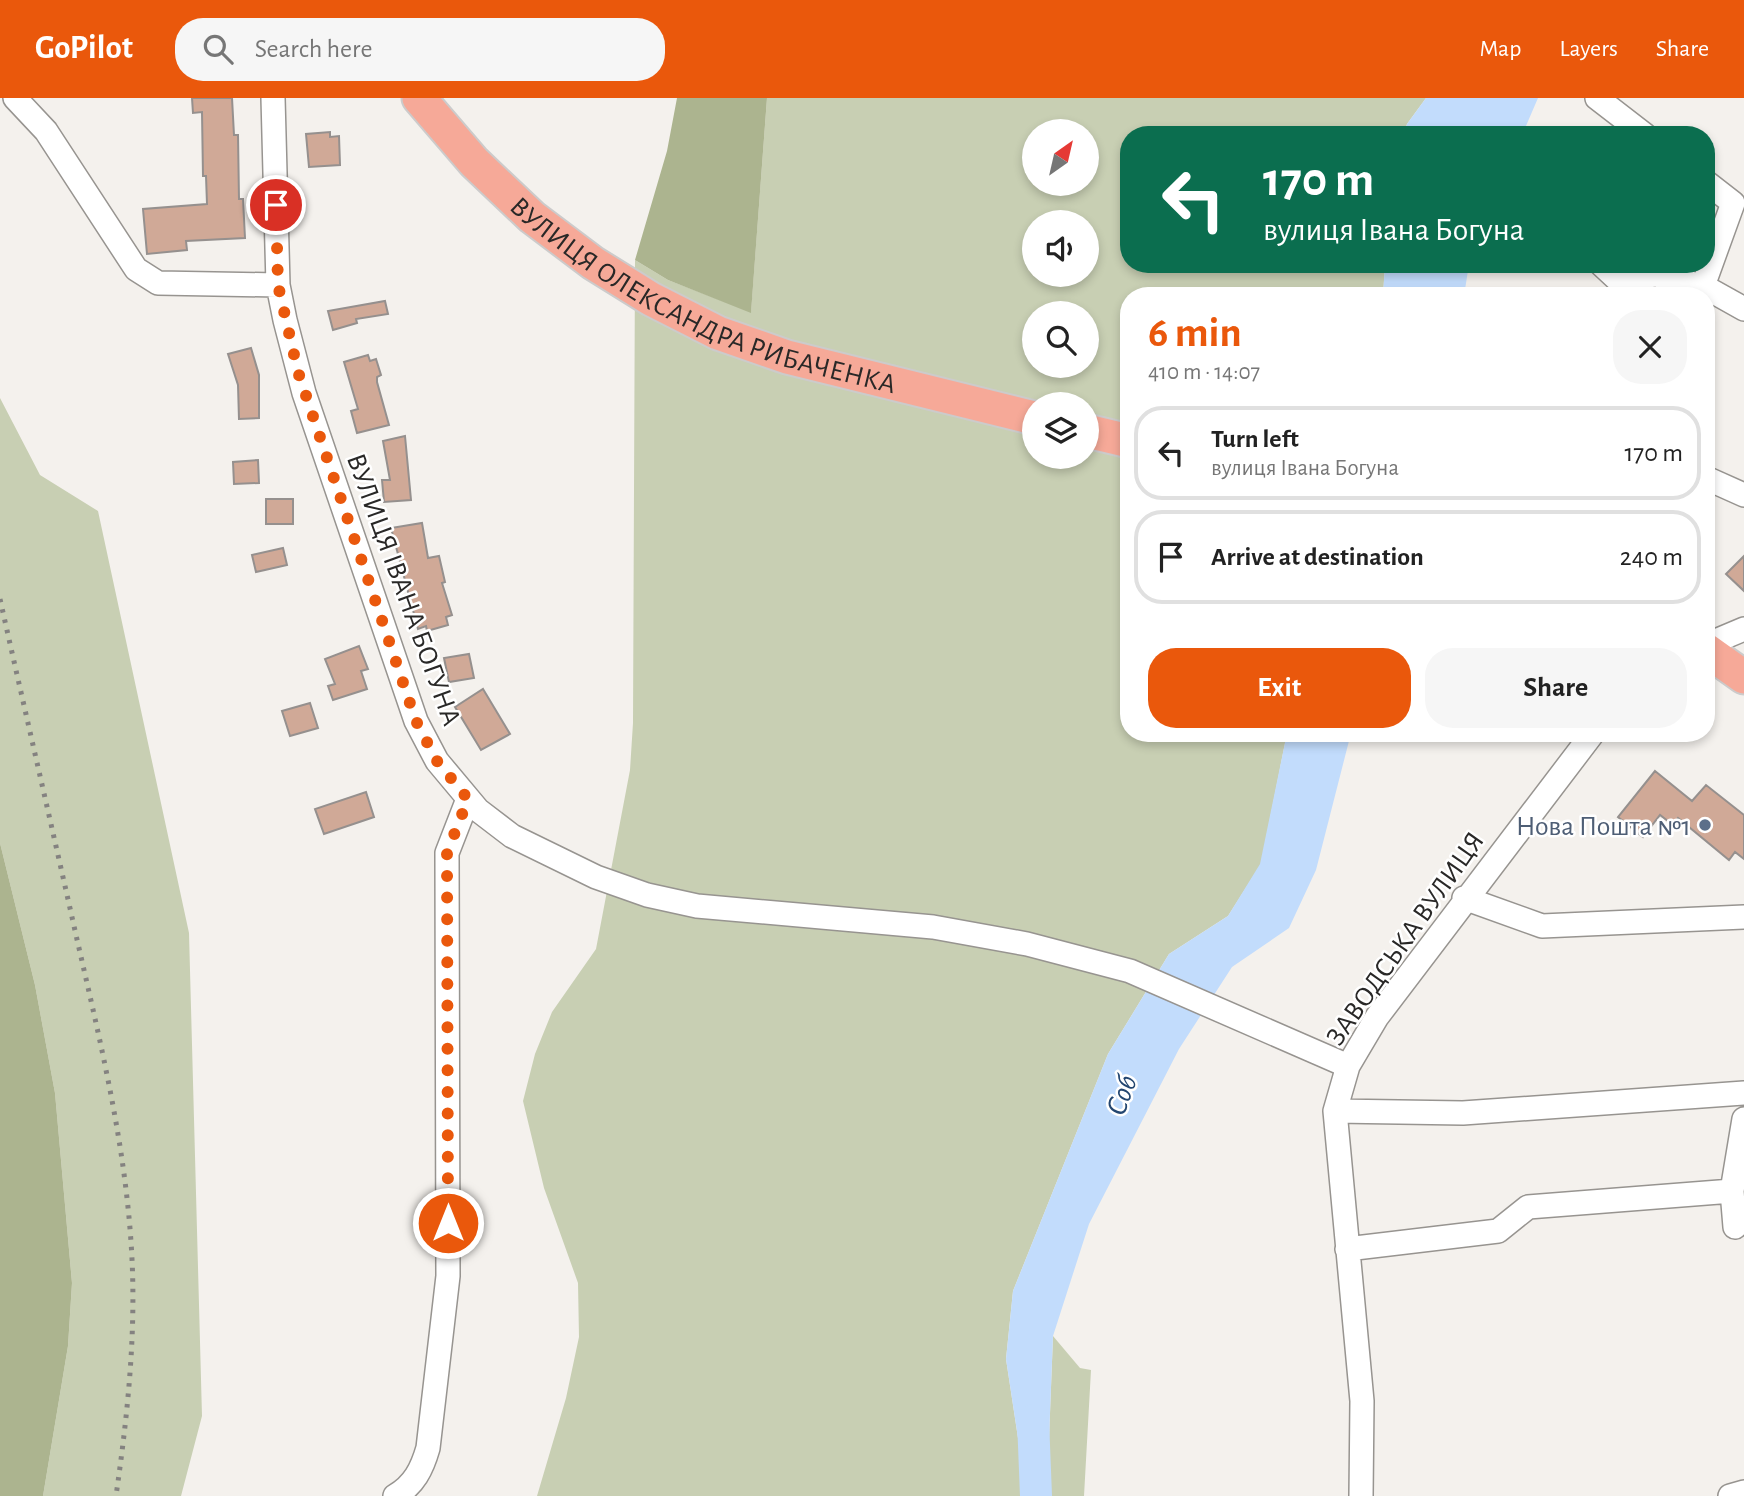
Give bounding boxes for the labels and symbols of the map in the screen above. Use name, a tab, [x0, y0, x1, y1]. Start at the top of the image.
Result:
north arrow	[1022, 119, 1099, 196]
pin	[246, 175, 306, 235]
street label: ВУЛИЦЯ ОЛЕКСАНДРА РИБАЧЕНКА	[504, 192, 899, 399]
street label: ВУЛИЦЯ ІВАНА БОГУНА	[341, 450, 465, 729]
place label: Нова Пошта №1	[1516, 813, 1691, 841]
marker: Нова Пошта №1	[1697, 817, 1713, 833]
street label: ЗАВОДСЬКА ВУЛИЦЯ	[1321, 827, 1490, 1051]
water label: Соб	[1101, 1071, 1143, 1119]
position arrow	[411, 1186, 485, 1260]

